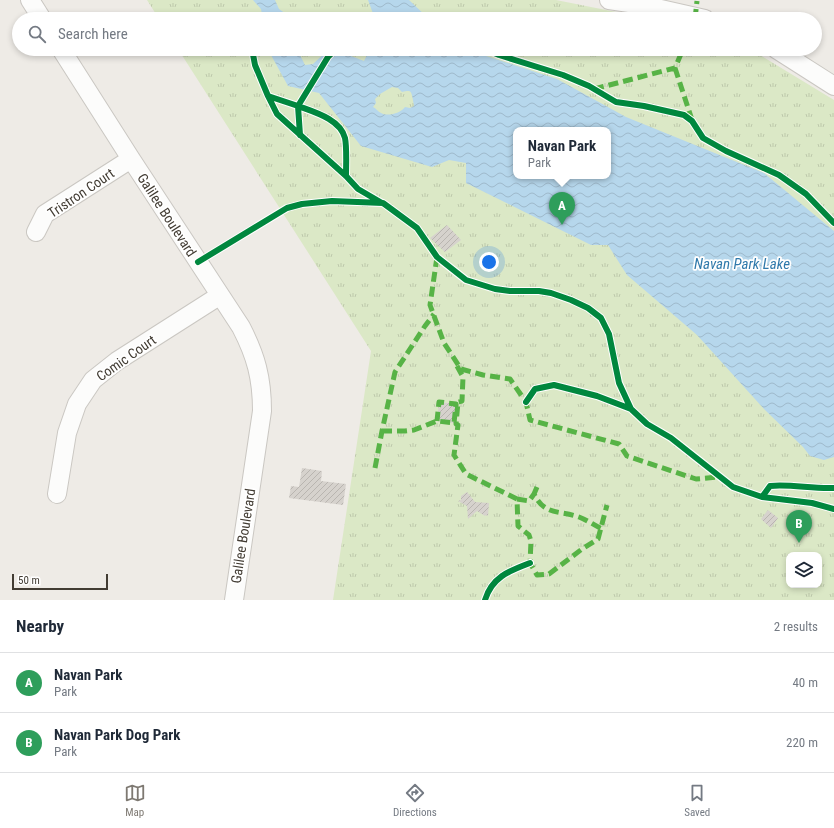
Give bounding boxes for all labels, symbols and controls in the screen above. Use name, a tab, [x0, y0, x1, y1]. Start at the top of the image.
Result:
search box	[12, 12, 822, 56]
icon: search	[26, 23, 48, 45]
text: Search here	[58, 25, 128, 43]
popup	[513, 127, 611, 179]
text: Navan Park	[528, 137, 596, 155]
text: Park	[528, 155, 551, 170]
street label: Tristron Court	[45, 165, 117, 221]
street label: Galilee Boulevard	[134, 170, 200, 260]
pin: A	[549, 192, 575, 225]
your location	[479, 252, 499, 272]
water label: Navan Park Lake	[694, 255, 790, 273]
street label: Comic Court	[93, 332, 159, 384]
street label: Galilee Boulevard	[228, 487, 258, 585]
pin: B	[786, 510, 812, 543]
map controls	[786, 552, 822, 588]
button: layers	[786, 552, 822, 588]
scale bar	[12, 572, 108, 591]
text: 50 m	[18, 574, 40, 587]
text: Nearby	[16, 616, 64, 636]
text: 2 results	[774, 619, 818, 634]
text: Navan Park	[54, 666, 122, 684]
text: A	[25, 675, 33, 690]
text: 40 m	[792, 675, 818, 690]
text: Park	[54, 684, 77, 699]
text: Navan Park Dog Park	[54, 726, 180, 744]
text: B	[25, 735, 33, 750]
text: 220 m	[786, 735, 818, 750]
text: Park	[54, 744, 77, 759]
tab: Map	[124, 782, 146, 819]
tab: Directions	[393, 782, 437, 819]
tab: Saved	[684, 782, 710, 819]

